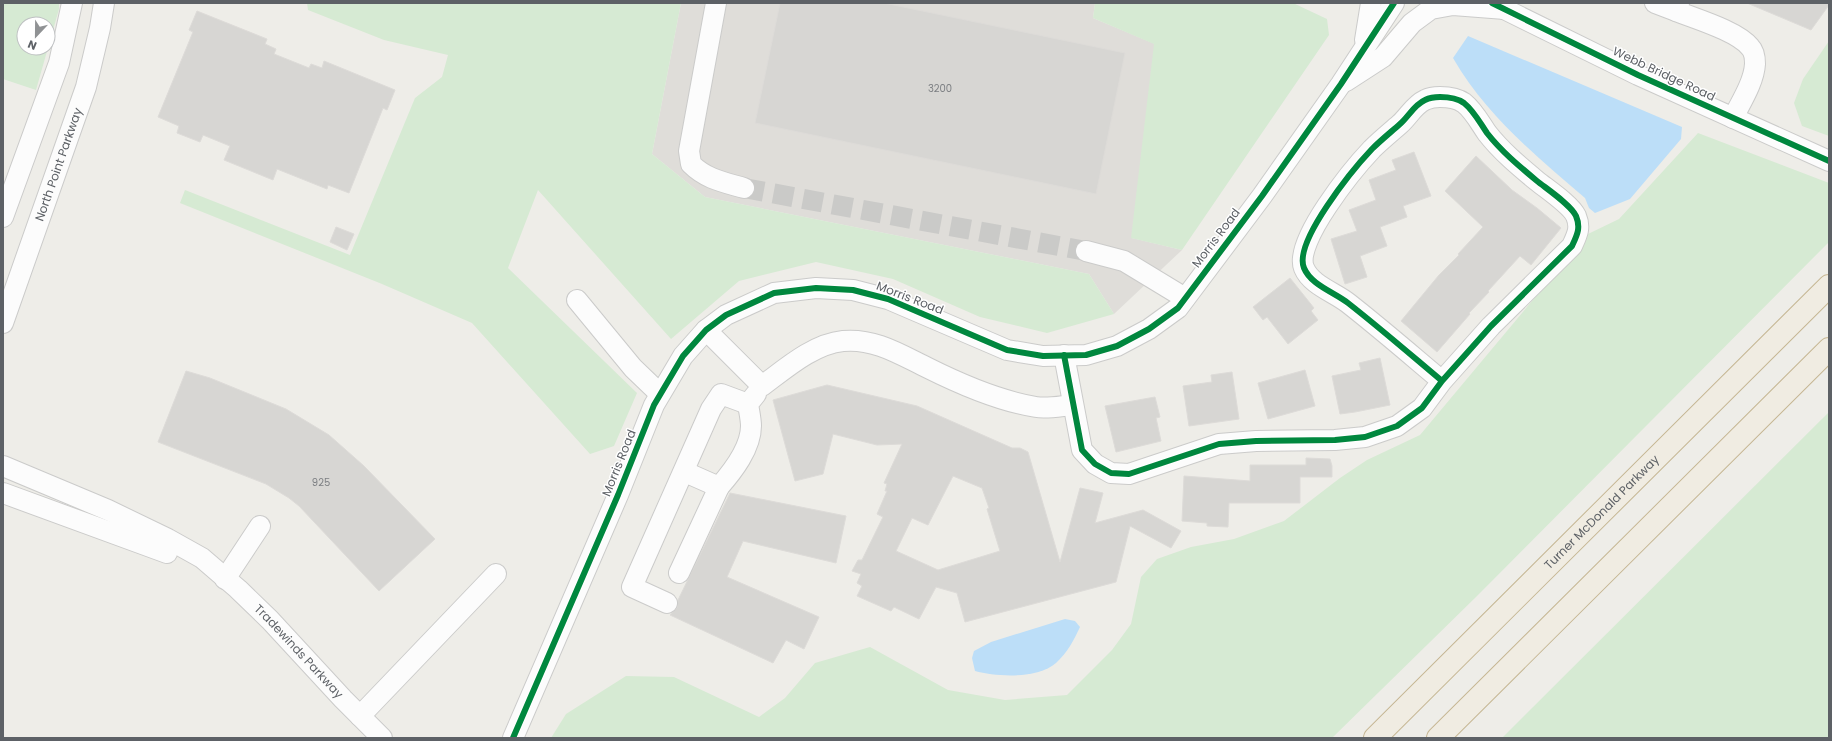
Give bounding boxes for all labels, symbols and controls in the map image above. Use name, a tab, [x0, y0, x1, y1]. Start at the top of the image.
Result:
north arrow	[16, 16, 56, 56]
text: N	[25, 36, 39, 54]
street label: Webb Bridge Road	[1610, 42, 1718, 105]
house number: 3200	[928, 81, 952, 96]
street label: North Point Parkway	[30, 105, 86, 223]
street label: Morris Road	[1188, 204, 1244, 271]
street label: Morris Road	[874, 277, 946, 318]
street label: Morris Road	[597, 427, 640, 499]
street label: Turner McDonald Parkway	[1540, 451, 1663, 573]
house number: 925	[312, 475, 330, 490]
street label: Tradewinds Parkway	[251, 600, 347, 702]

